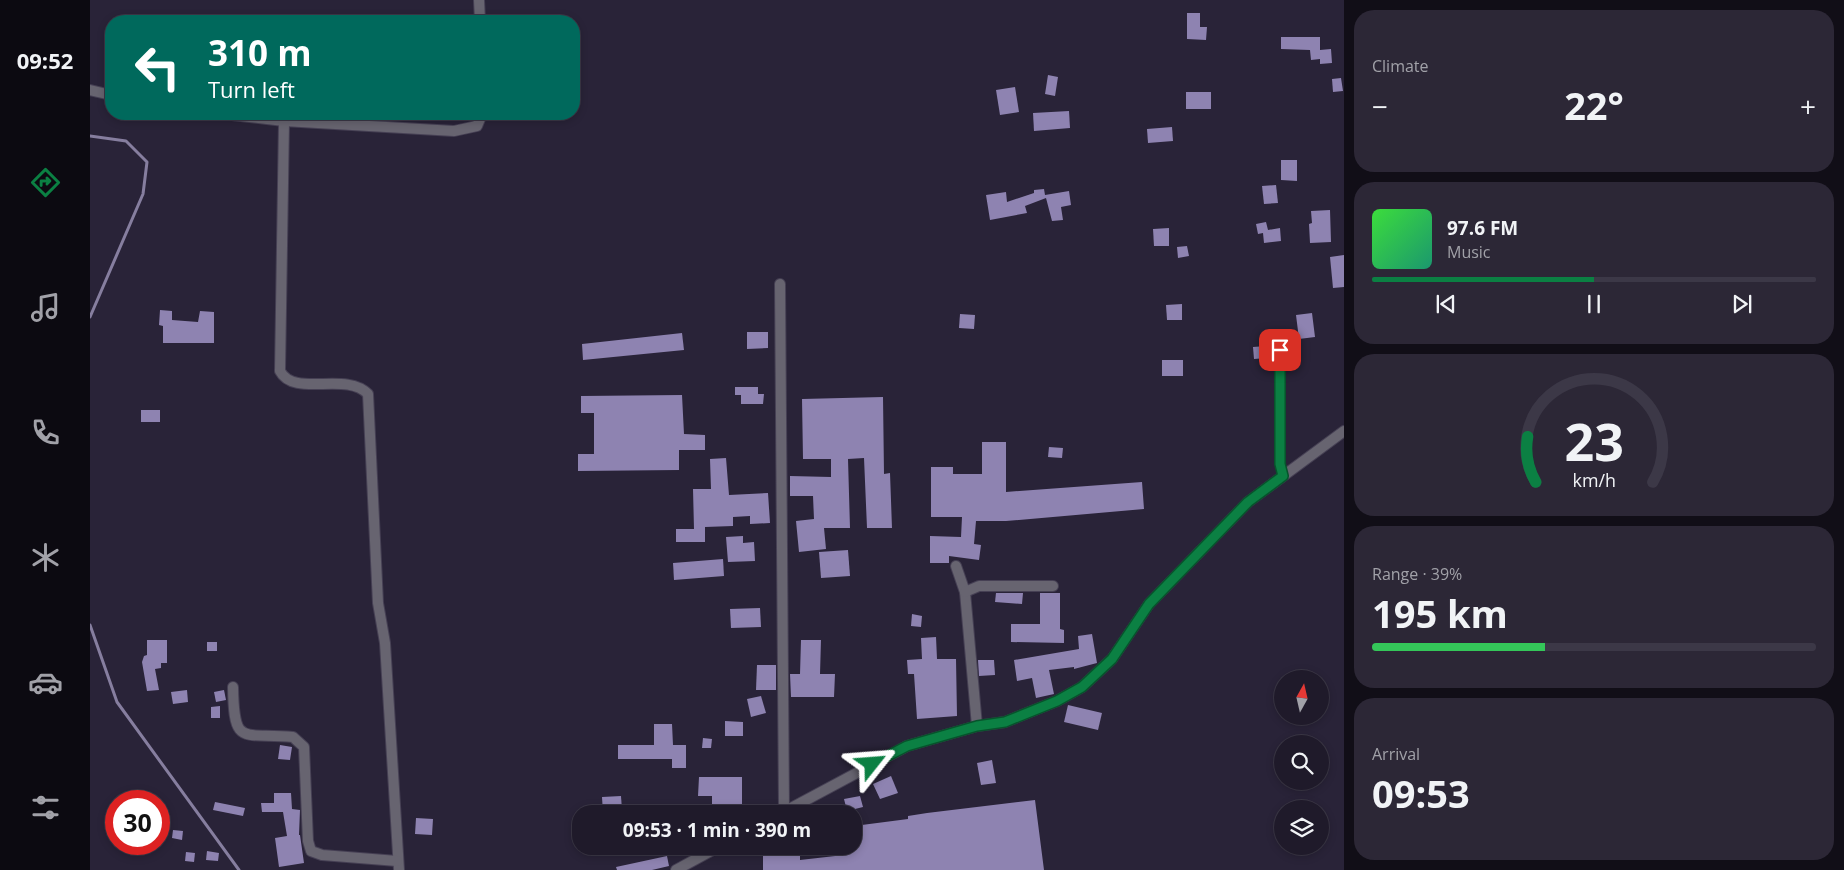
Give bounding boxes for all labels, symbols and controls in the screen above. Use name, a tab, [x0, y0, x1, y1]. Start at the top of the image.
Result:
text: 310 m	[208, 29, 312, 76]
icon: left	[125, 35, 190, 100]
text: 09:52	[17, 45, 73, 75]
text: Climate	[1372, 55, 1429, 77]
text: Turn left	[208, 74, 295, 104]
text: 22°	[1564, 79, 1624, 131]
text: −	[1372, 87, 1388, 125]
text: +	[1800, 87, 1816, 125]
icon: directions	[28, 165, 63, 200]
text: 97.6 FM	[1447, 215, 1518, 241]
text: Music	[1447, 241, 1491, 263]
icon: music	[28, 290, 63, 325]
icon: previous	[1432, 290, 1460, 318]
icon: pause	[1580, 290, 1608, 318]
icon: next	[1728, 290, 1756, 318]
pin	[1259, 329, 1301, 371]
icon: arrive	[1266, 336, 1294, 364]
text: 23	[1564, 405, 1624, 476]
icon: phone	[28, 415, 63, 450]
text: km/h	[1572, 468, 1616, 492]
icon: climate	[28, 540, 63, 575]
text: Range · 39%	[1372, 563, 1462, 585]
text: 195 km	[1372, 587, 1508, 639]
icon: car	[28, 665, 63, 700]
north arrow	[1274, 670, 1329, 725]
map controls	[1274, 670, 1329, 855]
button: search	[1274, 735, 1329, 790]
position arrow	[845, 737, 897, 789]
text: Arrival	[1372, 743, 1420, 765]
text: 09:53	[1372, 767, 1470, 819]
icon: filters	[28, 790, 63, 825]
speed limit sign: 30	[105, 790, 170, 855]
button: layers	[1274, 800, 1329, 855]
text: 09:53 · 1 min · 390 m	[623, 817, 811, 843]

